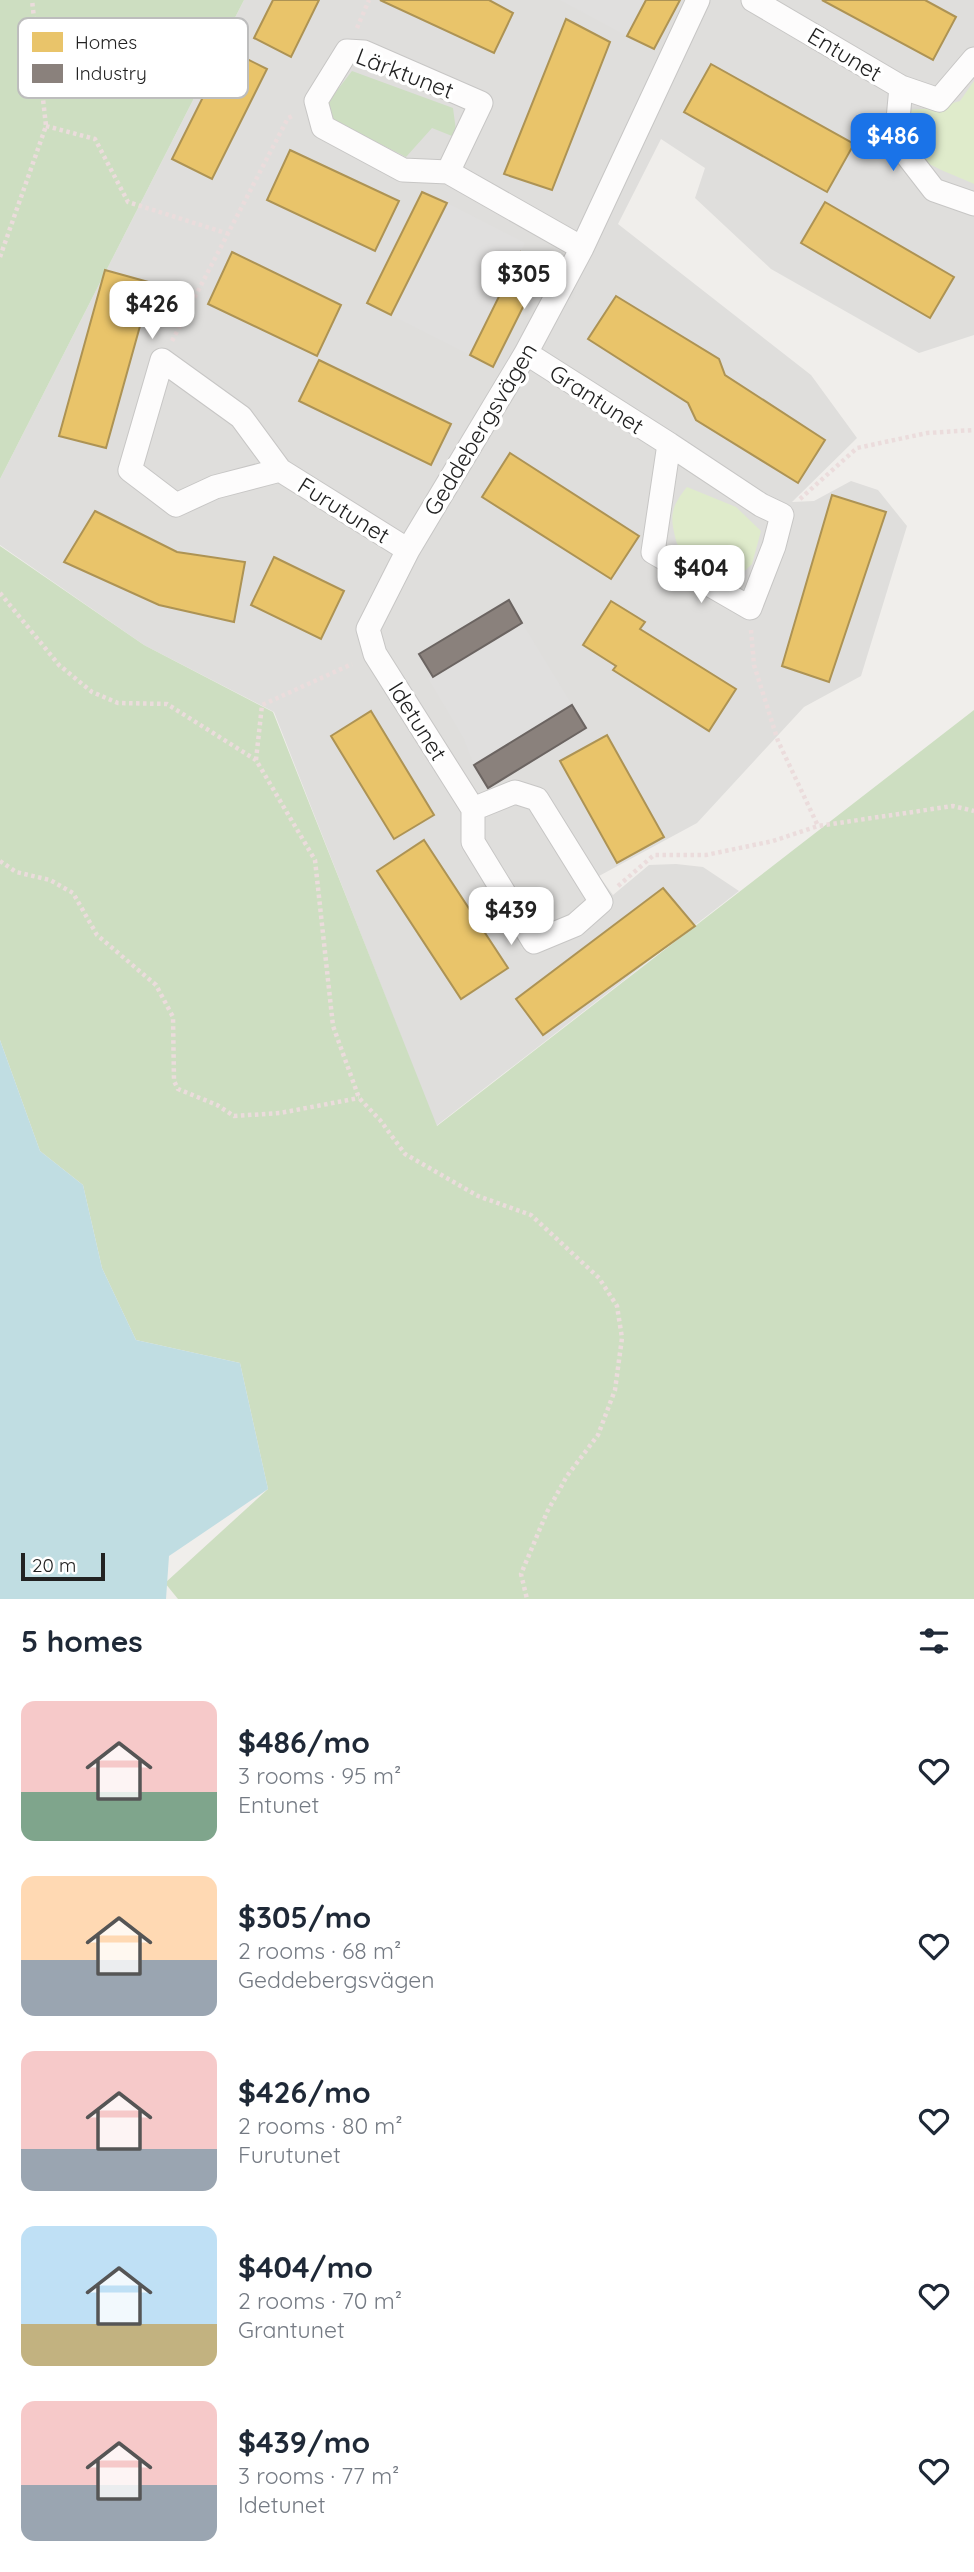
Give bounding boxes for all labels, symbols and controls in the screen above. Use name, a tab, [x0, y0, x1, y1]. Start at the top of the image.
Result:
legend	[18, 18, 248, 98]
street label: Entunet	[803, 21, 887, 87]
text: Homes	[75, 30, 137, 54]
street label: Lärktunet	[352, 41, 458, 105]
text: Industry	[75, 61, 147, 85]
pin: $486	[852, 114, 934, 173]
text: $486	[867, 121, 919, 150]
pin: $305	[483, 252, 565, 311]
text: $305	[497, 259, 551, 288]
pin: $426	[111, 282, 193, 341]
text: $426	[125, 289, 179, 318]
street label: Geddebergsvägen	[417, 337, 543, 521]
street label: Grantunet	[544, 358, 650, 440]
street label: Furutunet	[293, 470, 395, 550]
pin: $404	[660, 546, 742, 605]
text: $404	[674, 553, 728, 582]
street label: Idetunet	[382, 676, 454, 766]
pin: $439	[470, 888, 552, 947]
text: $439	[485, 895, 537, 924]
scale bar	[21, 1550, 105, 1582]
text: 20 m	[32, 1553, 76, 1577]
text: 5 homes	[21, 1622, 143, 1660]
icon: filters	[915, 1622, 953, 1660]
text: $486/mo	[238, 1723, 370, 1761]
icon: home	[77, 1729, 161, 1813]
icon: heart	[915, 1752, 953, 1790]
text: 3 rooms · 95 m²	[238, 1761, 401, 1790]
text: Entunet	[238, 1790, 319, 1819]
text: $305/mo	[238, 1898, 371, 1936]
icon: home	[77, 1904, 161, 1988]
icon: heart	[915, 1927, 953, 1965]
text: 2 rooms · 68 m²	[238, 1936, 401, 1965]
text: Geddebergsvägen	[238, 1965, 434, 1994]
text: $426/mo	[238, 2073, 371, 2111]
icon: home	[77, 2079, 161, 2163]
icon: heart	[915, 2102, 953, 2140]
text: 2 rooms · 80 m²	[238, 2111, 403, 2140]
text: Furutunet	[238, 2140, 341, 2169]
text: $404/mo	[238, 2248, 373, 2286]
icon: home	[77, 2254, 161, 2338]
icon: heart	[915, 2277, 953, 2315]
text: 2 rooms · 70 m²	[238, 2286, 402, 2315]
text: Grantunet	[238, 2315, 345, 2344]
text: $439/mo	[238, 2423, 370, 2461]
icon: home	[77, 2429, 161, 2513]
icon: heart	[915, 2452, 953, 2490]
text: 3 rooms · 77 m²	[238, 2461, 399, 2490]
text: Idetunet	[238, 2490, 326, 2519]

